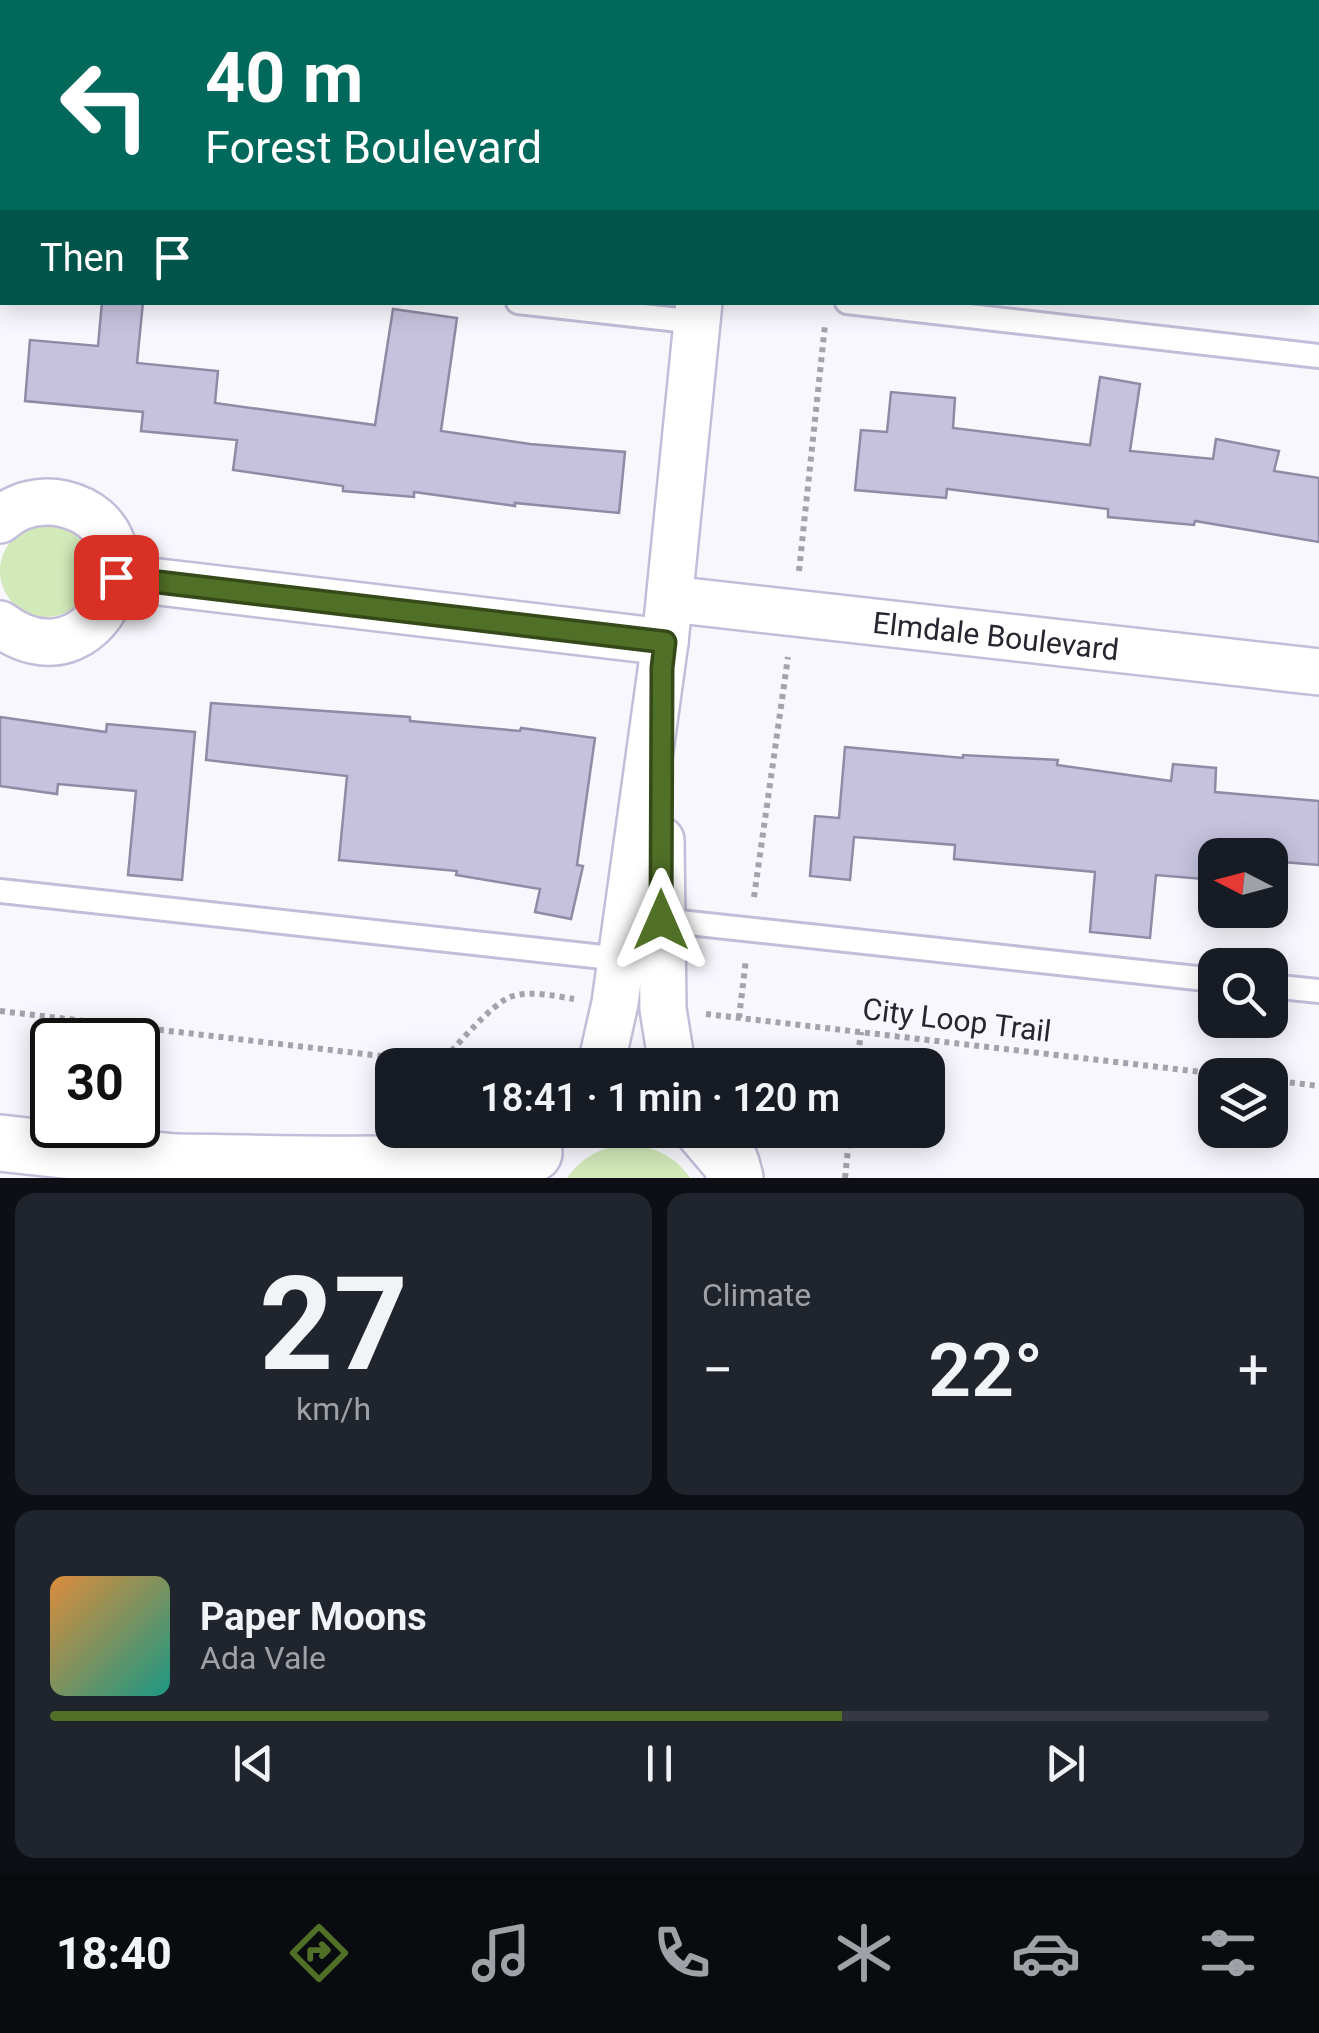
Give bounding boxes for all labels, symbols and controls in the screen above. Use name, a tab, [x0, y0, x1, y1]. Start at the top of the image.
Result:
text: 40 m	[205, 37, 363, 119]
icon: left	[40, 40, 170, 170]
text: Forest Boulevard	[205, 121, 542, 174]
icon: arrive	[145, 230, 200, 285]
text: Then	[40, 236, 125, 280]
pin	[74, 535, 159, 620]
icon: arrive	[89, 550, 144, 605]
street label: Elmdale Boulevard	[871, 604, 1121, 667]
north arrow	[1198, 838, 1288, 928]
map controls	[1198, 838, 1288, 1148]
position arrow	[609, 868, 713, 972]
button: search	[1198, 948, 1288, 1038]
street label: City Loop Trail	[861, 991, 1053, 1049]
speed limit sign: 30	[30, 1018, 160, 1148]
button: layers	[1198, 1058, 1288, 1148]
text: 18:41 · 1 min · 120 m	[480, 1076, 840, 1120]
text: 27	[259, 1248, 408, 1401]
text: Climate	[702, 1276, 811, 1314]
text: 22°	[928, 1326, 1043, 1414]
text: −	[702, 1338, 733, 1402]
text: +	[1238, 1338, 1269, 1402]
text: km/h	[296, 1390, 371, 1428]
text: Paper Moons	[200, 1595, 427, 1639]
text: Ada Vale	[200, 1639, 326, 1677]
icon: previous	[226, 1736, 281, 1791]
icon: pause	[632, 1736, 687, 1791]
icon: next	[1038, 1736, 1093, 1791]
icon: directions	[284, 1918, 354, 1988]
icon: music	[466, 1918, 536, 1988]
icon: phone	[647, 1918, 717, 1988]
icon: climate	[829, 1918, 899, 1988]
icon: car	[1011, 1918, 1081, 1988]
icon: filters	[1193, 1918, 1263, 1988]
text: 18:40	[56, 1927, 172, 1980]

